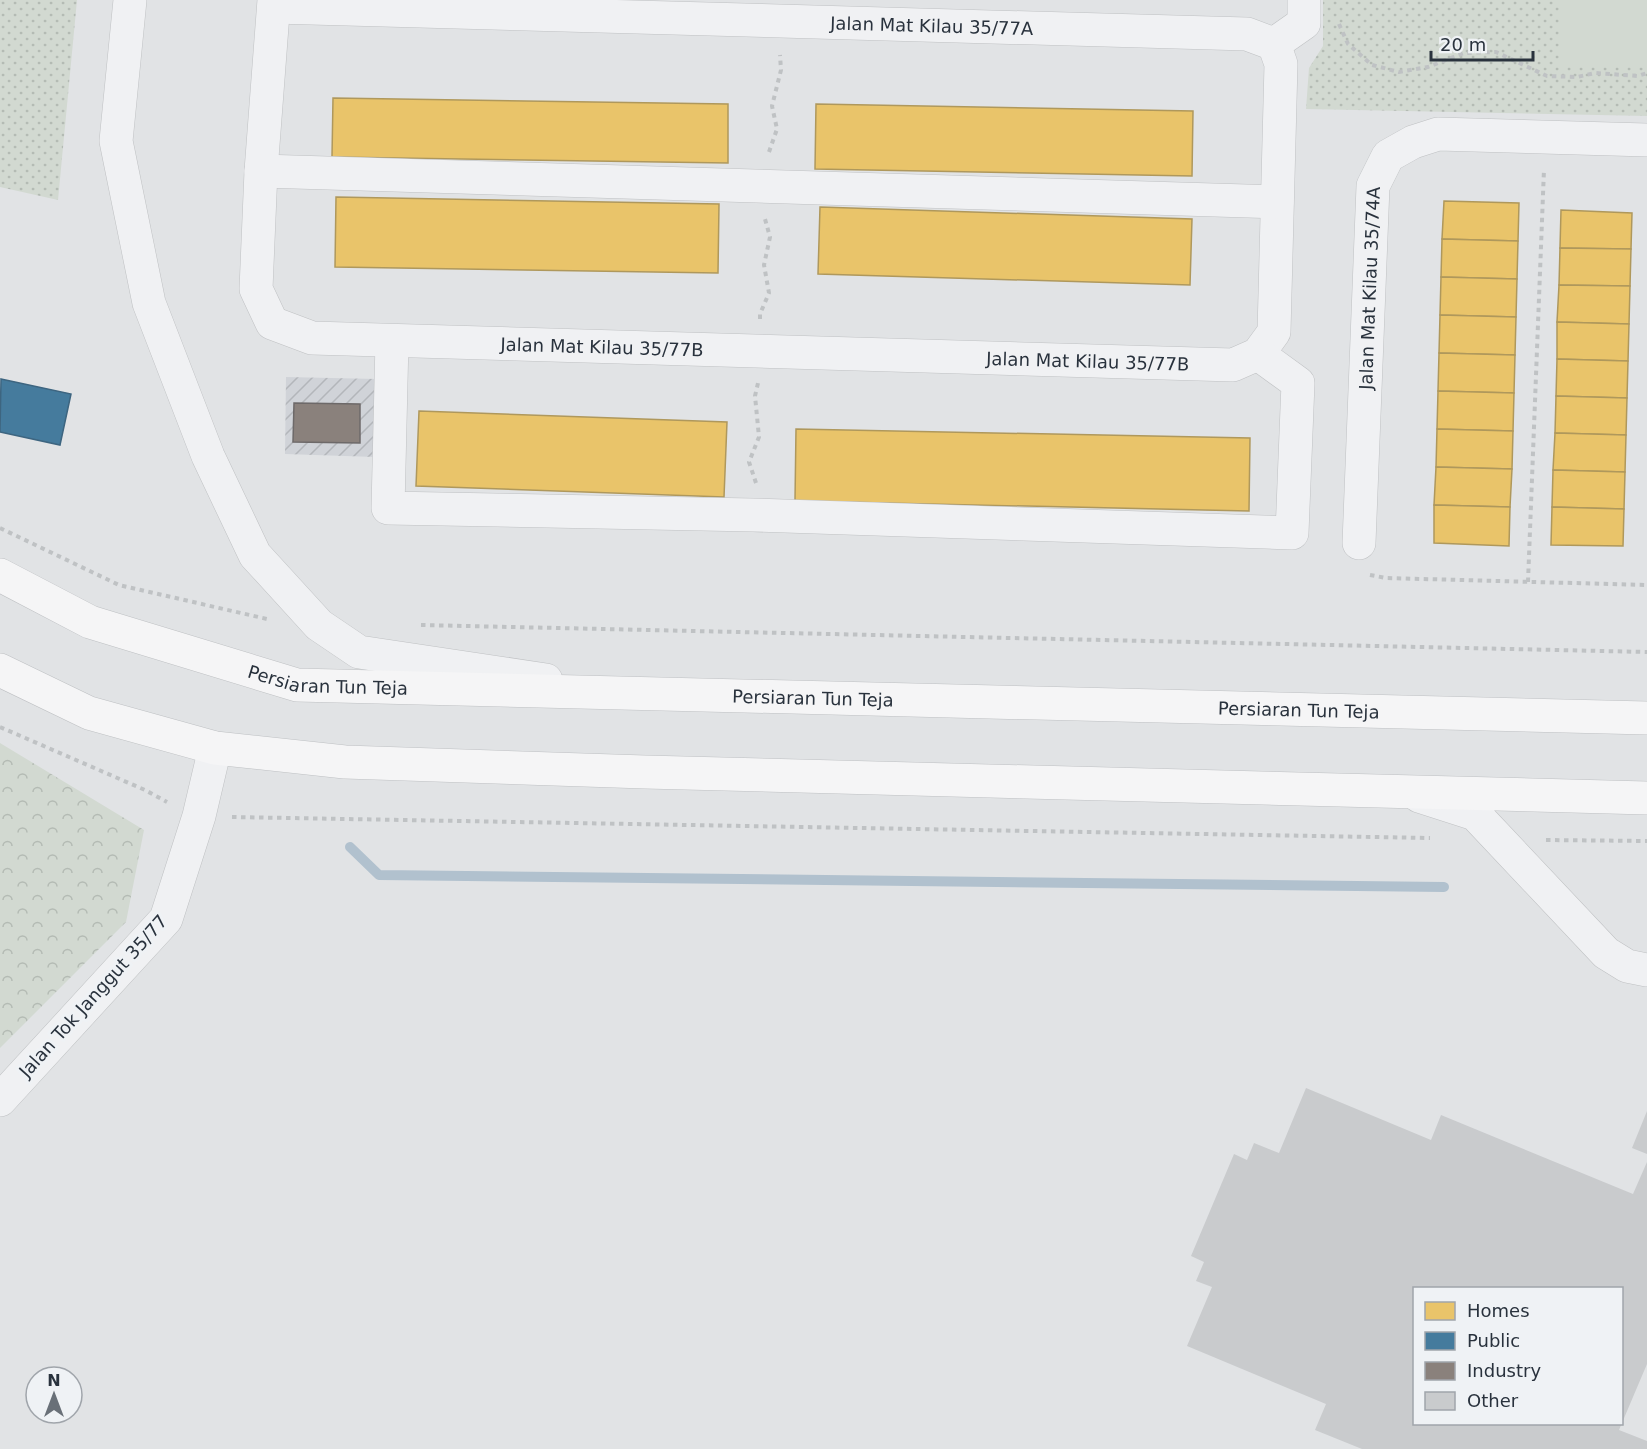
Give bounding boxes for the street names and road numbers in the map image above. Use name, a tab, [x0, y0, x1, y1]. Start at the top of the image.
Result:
street label: Jalan Mat Kilau 35/77A	[829, 12, 1034, 39]
street label: Jalan Mat Kilau 35/74A	[1354, 186, 1383, 391]
street label: Jalan Mat Kilau 35/77B	[499, 333, 704, 360]
street label: Jalan Mat Kilau 35/77B	[985, 347, 1190, 374]
street label: Persiaran Tun Teja	[245, 660, 408, 698]
street label: Persiaran Tun Teja	[732, 685, 894, 710]
street label: Persiaran Tun Teja	[1218, 697, 1380, 722]
street label: Jalan Tok Janggut 35/77	[14, 910, 171, 1082]

